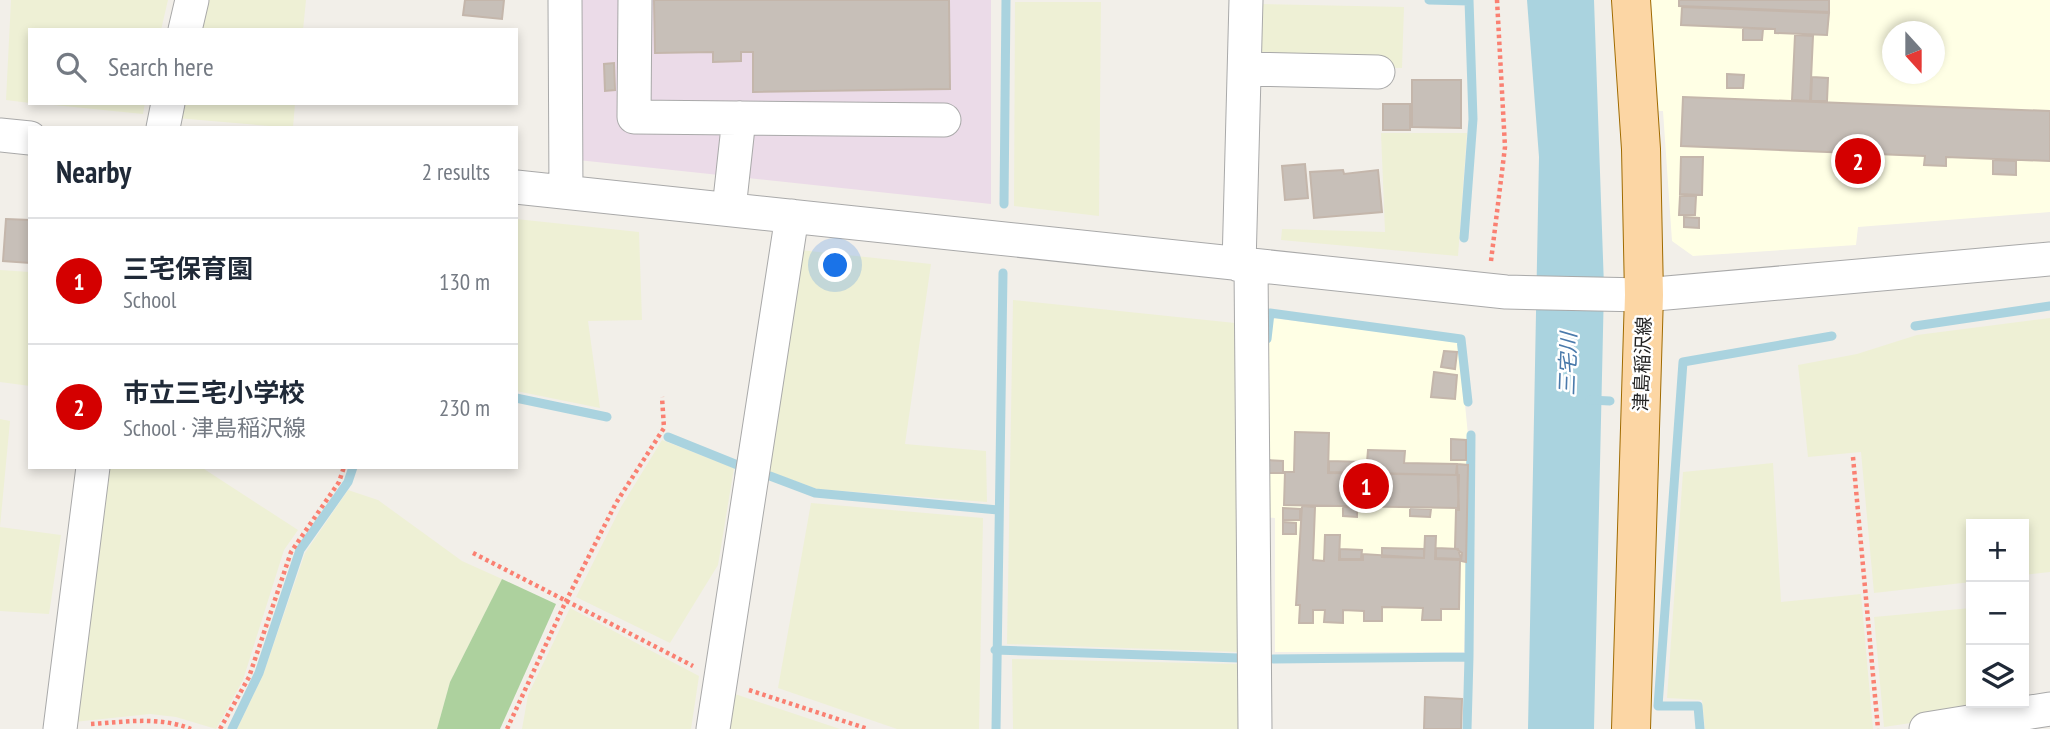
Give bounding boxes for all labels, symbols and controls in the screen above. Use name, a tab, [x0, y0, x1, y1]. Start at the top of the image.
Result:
north arrow	[1882, 21, 1945, 84]
search box	[28, 28, 518, 105]
icon: search	[52, 48, 90, 86]
text: Search here	[108, 50, 214, 83]
pin: 2	[1835, 135, 1881, 187]
text: Nearby	[56, 152, 131, 191]
text: 2 results	[422, 157, 490, 186]
your location	[818, 248, 852, 282]
text: 三宅保育園	[123, 252, 253, 285]
text: 1	[74, 267, 85, 296]
text: 130 m	[439, 267, 490, 296]
text: School	[123, 285, 176, 314]
street label: 津島稲沢線	[1628, 316, 1656, 412]
water label: 三宅川	[1553, 330, 1582, 396]
text: 市立三宅小学校	[123, 376, 305, 409]
text: 2	[74, 393, 85, 422]
text: 230 m	[439, 393, 490, 422]
text: School · 津島稲沢線	[123, 413, 306, 442]
pin: 1	[1343, 460, 1389, 512]
map controls	[1966, 519, 2029, 708]
button: +	[1966, 519, 2029, 582]
button: −	[1966, 582, 2029, 645]
button: layers	[1966, 645, 2029, 708]

